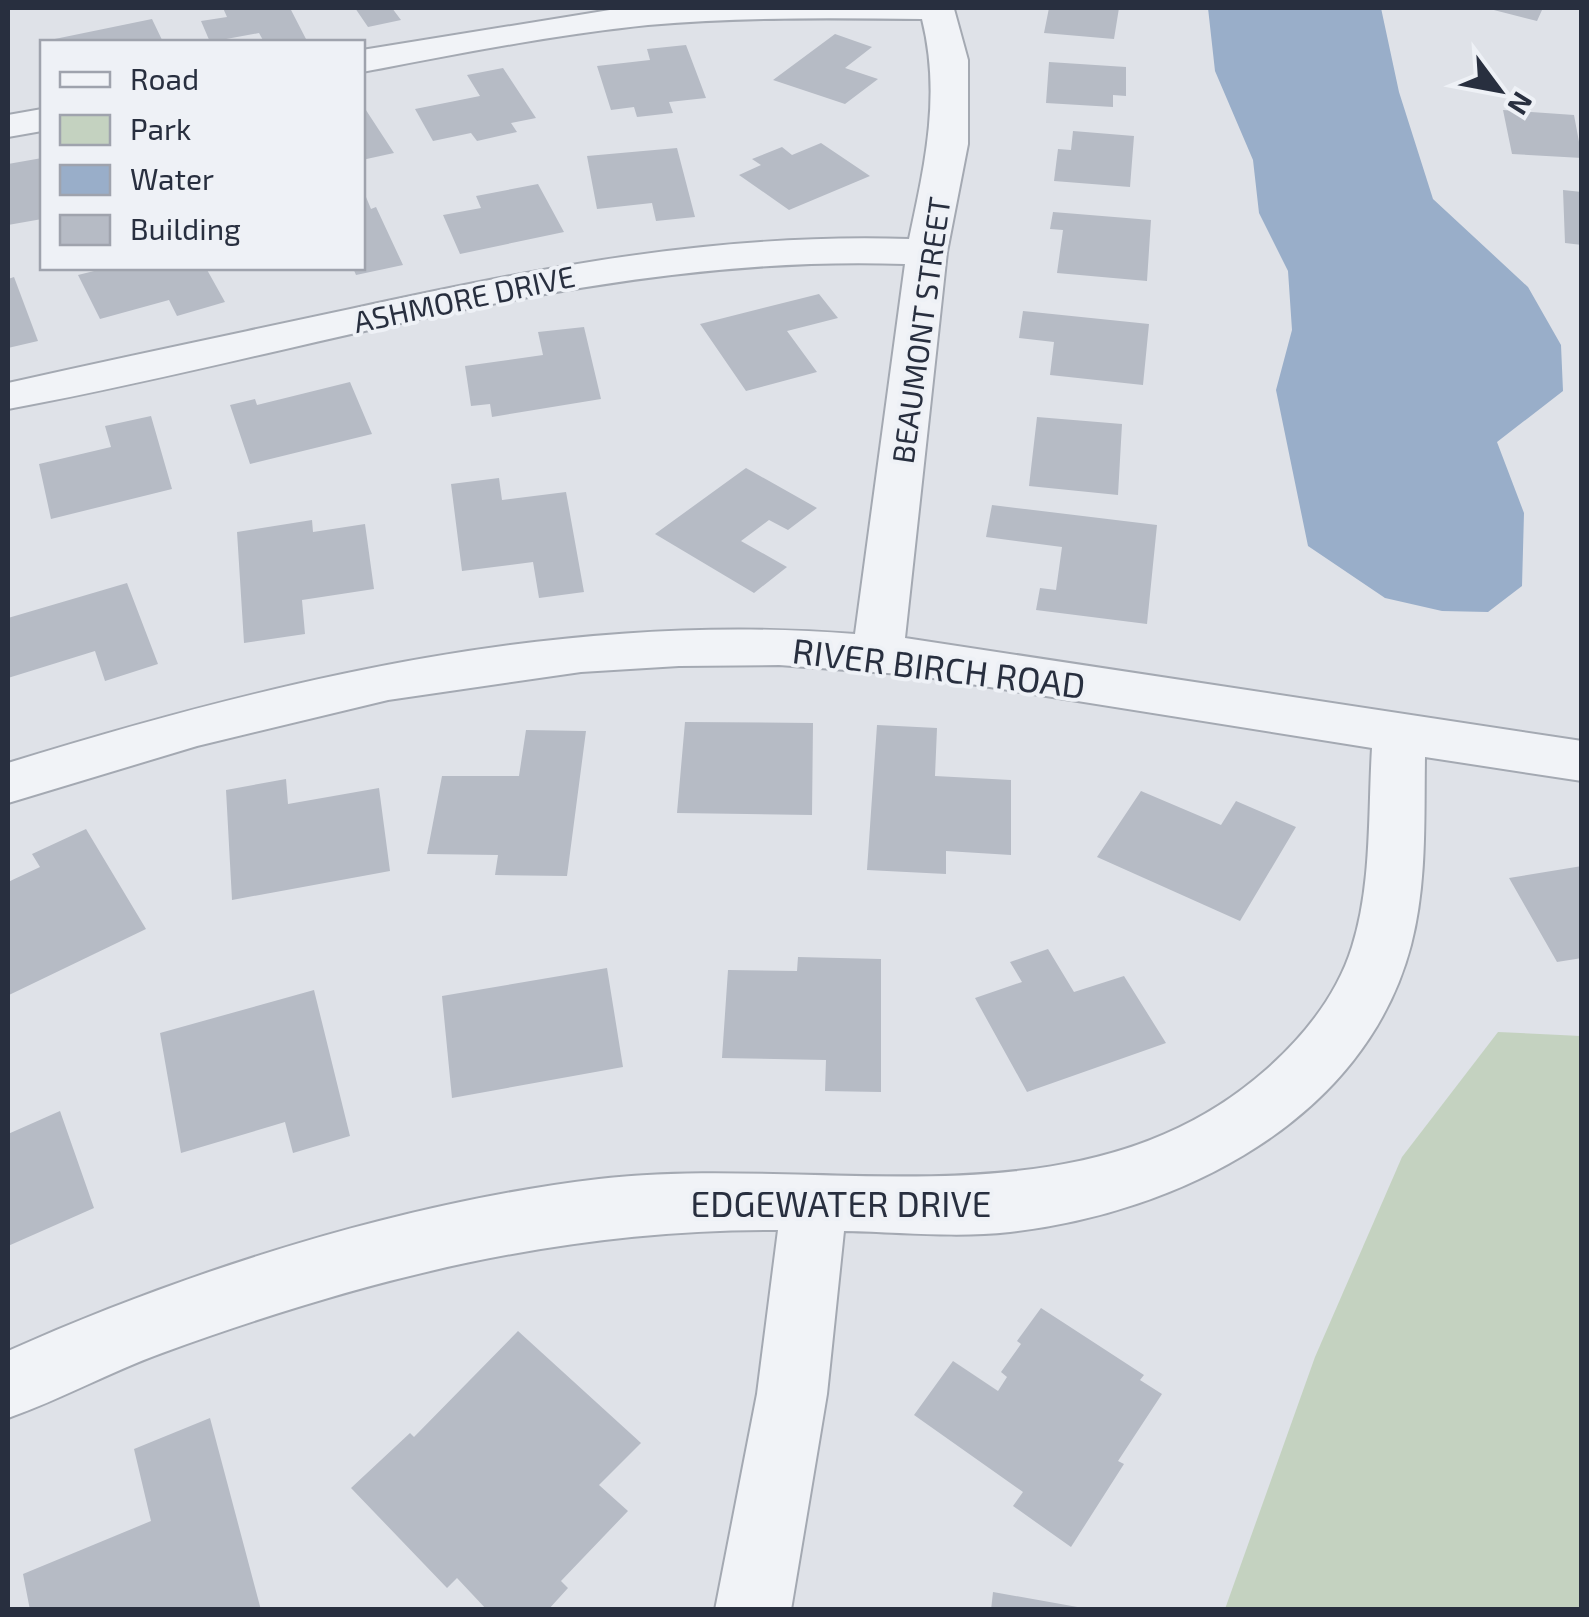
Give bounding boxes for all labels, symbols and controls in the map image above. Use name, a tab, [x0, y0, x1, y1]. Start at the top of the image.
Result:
legend	[40, 40, 365, 270]
north arrow	[1449, 40, 1549, 140]
text: Road	[130, 60, 199, 96]
text: N	[1501, 86, 1541, 121]
text: Park	[130, 110, 191, 146]
text: Water	[130, 160, 214, 196]
street label: BEAUMONT STREET	[883, 194, 957, 466]
text: Building	[130, 210, 241, 246]
street label: ASHMORE DRIVE	[350, 257, 578, 339]
street label: RIVER BIRCH ROAD	[790, 628, 1088, 706]
street label: EDGEWATER DRIVE	[691, 1182, 991, 1224]

